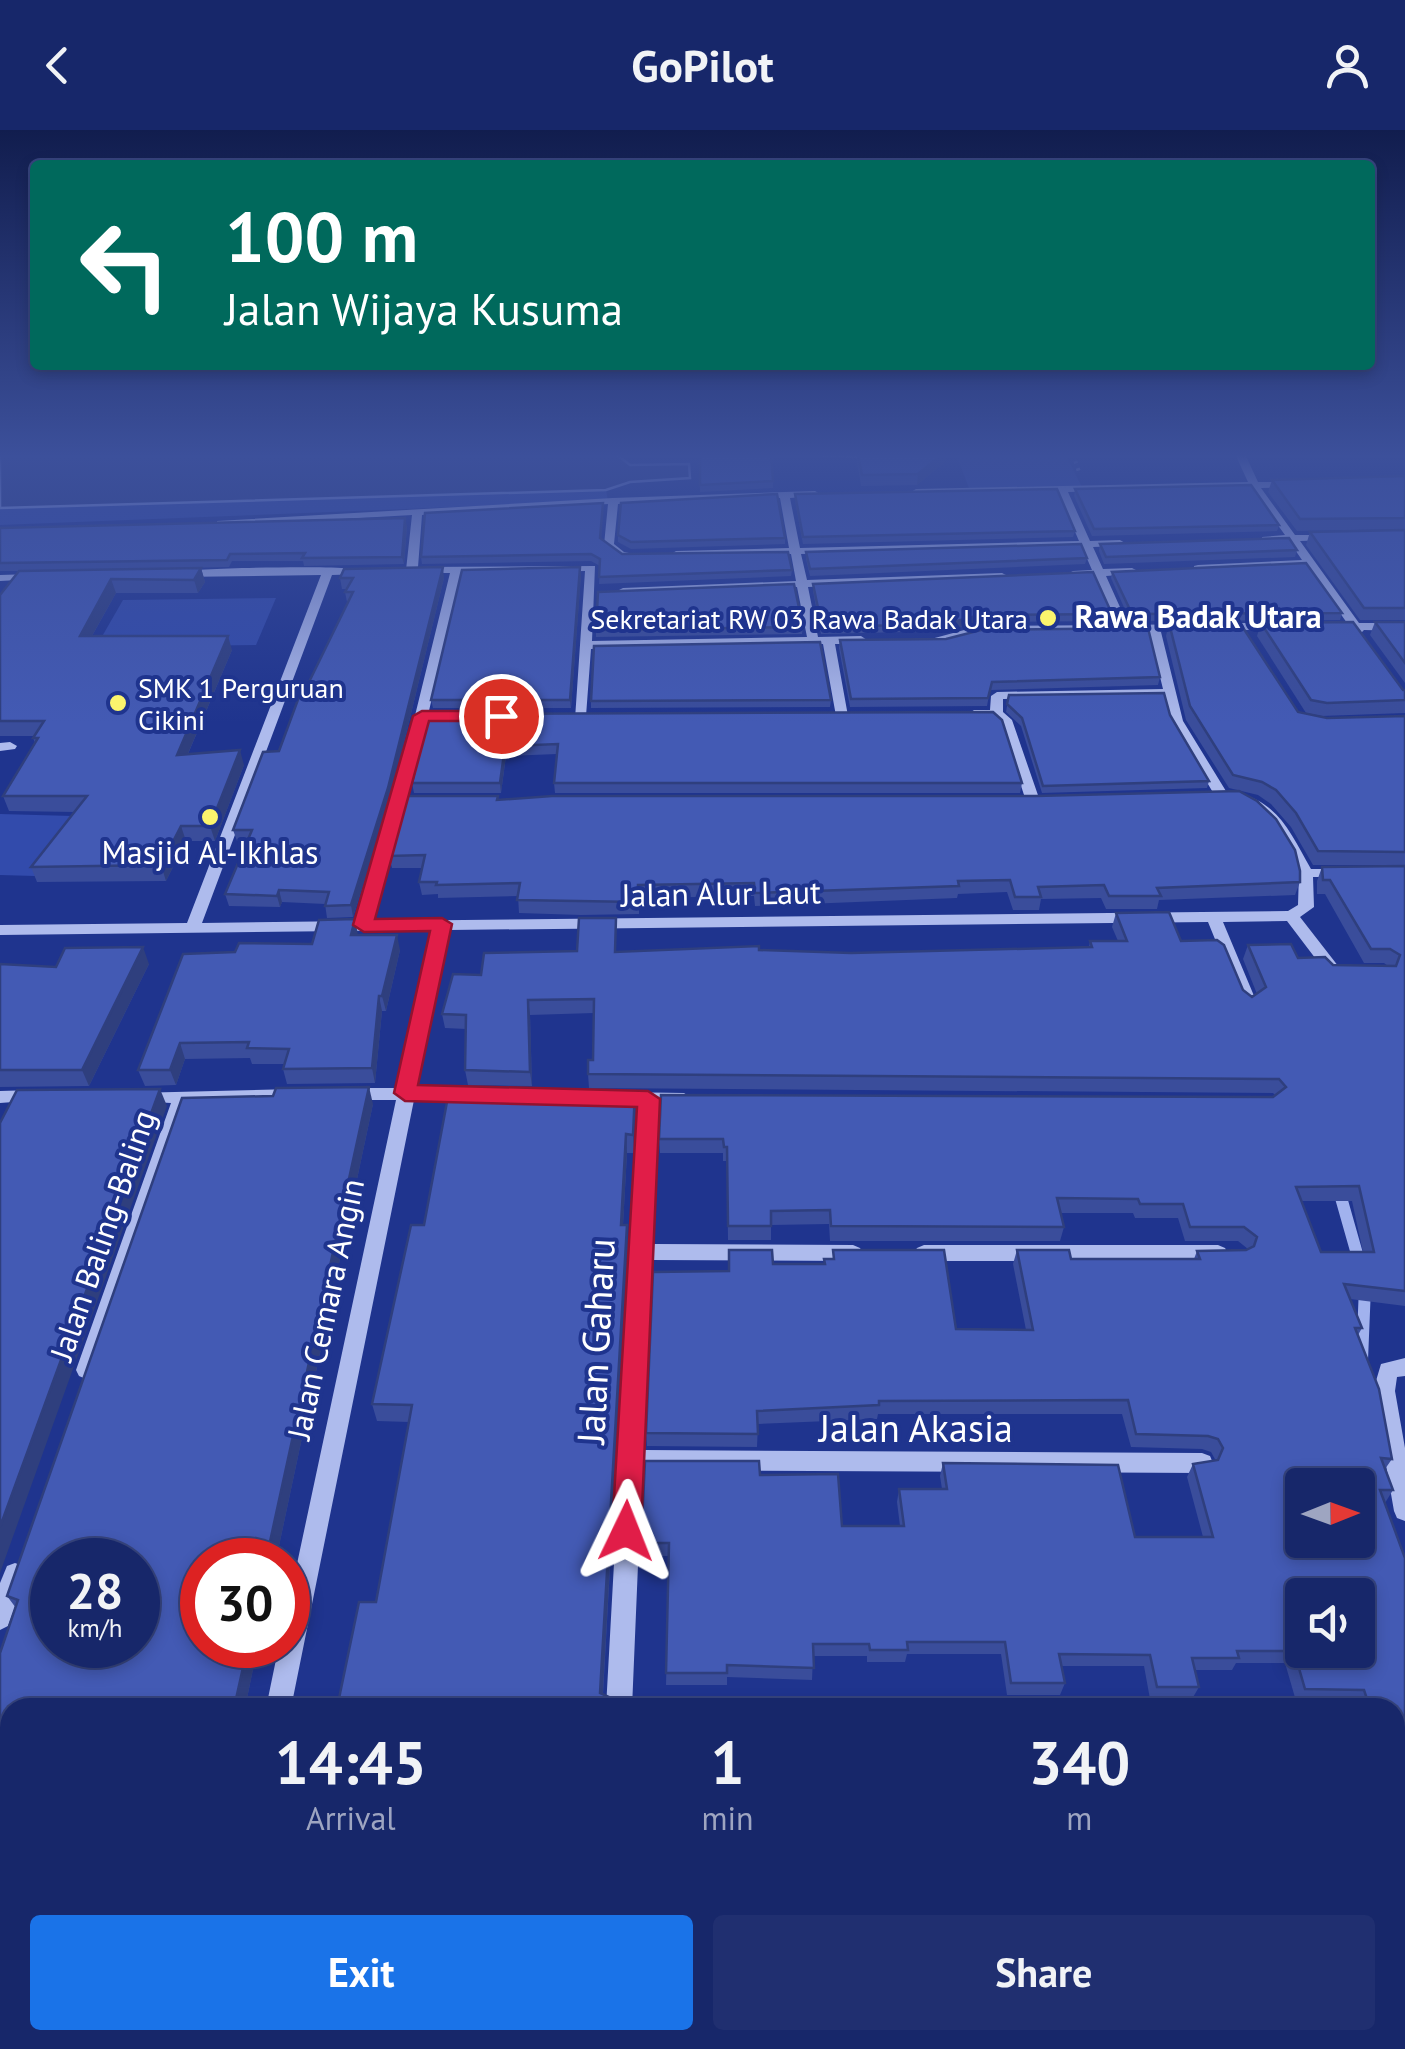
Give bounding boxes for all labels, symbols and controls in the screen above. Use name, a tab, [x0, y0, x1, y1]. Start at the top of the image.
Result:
text: GoPilot	[631, 36, 774, 94]
icon: back	[30, 38, 85, 93]
icon: person	[1320, 38, 1375, 93]
text: 100 m	[225, 191, 418, 281]
icon: left	[60, 200, 190, 330]
text: Jalan Wijaya Kusuma	[225, 279, 623, 337]
district label: Rawa Badak Utara	[1074, 595, 1322, 637]
place label: Sekretariat RW 03 Rawa Badak Utara	[590, 600, 1028, 637]
marker: Sekretariat RW 03 Rawa Badak Utara	[1037, 607, 1059, 629]
place label: SMK 1 Perguruan Cikini	[138, 669, 344, 738]
pin	[459, 674, 544, 759]
icon: arrive	[474, 689, 529, 744]
marker: SMK 1 Perguruan Cikini	[107, 692, 129, 714]
marker: Masjid Al-Ikhlas	[199, 806, 221, 828]
place label: Masjid Al-Ikhlas	[102, 831, 318, 873]
street label: Jalan Alur Laut	[619, 870, 822, 916]
street label: Jalan Baling-Baling	[39, 1104, 165, 1368]
street label: Jalan Cemara Angin	[276, 1175, 373, 1445]
street label: Jalan Gaharu	[565, 1237, 625, 1447]
street label: Jalan Akasia	[817, 1403, 1013, 1452]
north arrow	[1285, 1468, 1375, 1558]
map controls	[1285, 1468, 1375, 1668]
position arrow	[574, 1479, 678, 1583]
speed limit sign: 30	[180, 1538, 310, 1668]
text: 28	[67, 1558, 123, 1623]
button: sound	[1285, 1578, 1375, 1668]
text: km/h	[68, 1612, 122, 1644]
text: 14:45	[275, 1723, 427, 1801]
text: 1	[711, 1723, 745, 1801]
text: 340	[1028, 1723, 1130, 1801]
text: Arrival	[306, 1797, 396, 1839]
text: min	[702, 1797, 754, 1839]
text: m	[1066, 1797, 1092, 1839]
button: Exit	[30, 1915, 693, 2030]
button: Share	[713, 1915, 1375, 2030]

